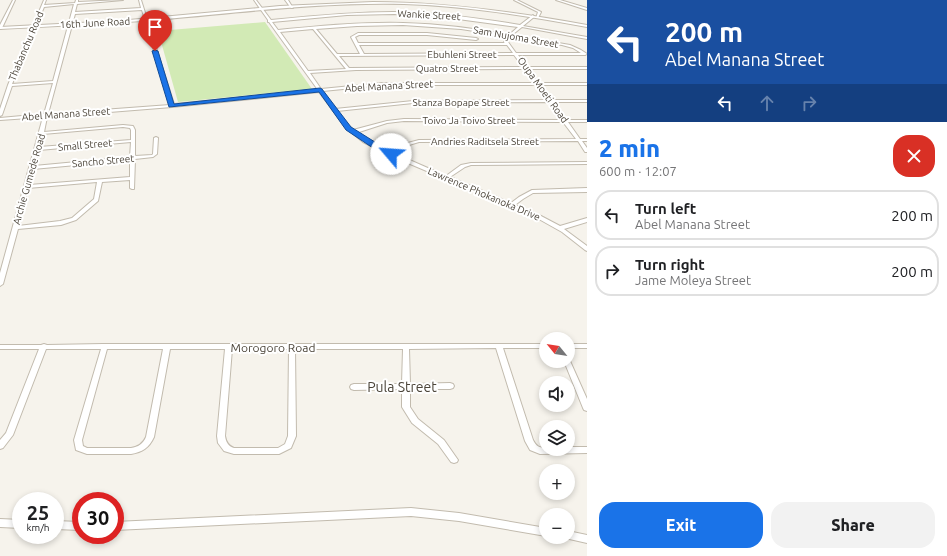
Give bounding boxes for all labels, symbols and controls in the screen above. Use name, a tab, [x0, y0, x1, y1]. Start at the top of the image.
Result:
street label: Wankie Street	[397, 8, 461, 22]
street label: Thabanchu Road	[6, 9, 46, 82]
pin	[138, 10, 172, 51]
street label: 16th June Road	[60, 16, 131, 30]
icon: arrive	[144, 16, 166, 38]
icon: left	[599, 16, 651, 68]
text: 200 m	[665, 16, 743, 47]
street label: Sam Nujoma Street	[472, 24, 560, 50]
street label: Ebuhleni Street	[427, 49, 497, 60]
text: Abel Manana Street	[665, 49, 824, 69]
street label: Oupa Moeti Road	[515, 55, 571, 125]
street label: Quatro Street	[416, 63, 478, 74]
street label: Abel Manana Street	[345, 78, 434, 94]
icon: left	[714, 92, 736, 114]
icon: ahead	[756, 92, 778, 114]
icon: right	[798, 92, 820, 114]
street label: Stanza Bopape Street	[413, 97, 509, 108]
street label: Abel Manana Street	[21, 105, 111, 123]
street label: Toivo Ja Toivo Street	[423, 115, 516, 126]
street label: Archie Gumede Road	[11, 132, 47, 226]
position arrow	[370, 133, 412, 175]
text: 2 min	[599, 135, 660, 162]
button: close	[893, 135, 935, 177]
street label: Andries Raditsela Street	[431, 136, 539, 147]
street label: Small Street	[57, 137, 113, 153]
street label: Sancho Street	[71, 153, 135, 169]
text: 600 m · 12:07	[599, 164, 677, 178]
street label: Lawrence Phokanoka Drive	[426, 165, 542, 223]
text: Turn left	[635, 200, 696, 217]
icon: left	[601, 204, 623, 226]
text: 200 m	[891, 207, 933, 224]
text: Abel Manana Street	[635, 217, 750, 231]
text: Turn right	[635, 256, 705, 273]
icon: right	[601, 260, 623, 282]
text: 200 m	[891, 263, 933, 280]
text: Jame Moleya Street	[635, 273, 751, 287]
north arrow	[539, 332, 575, 368]
map controls	[539, 332, 575, 544]
street label: Morogoro Road	[231, 341, 315, 354]
button: sound	[539, 376, 575, 412]
street label: Pula Street	[367, 379, 437, 395]
button: layers	[539, 420, 575, 456]
button: +	[539, 464, 575, 500]
speed limit sign: 30	[72, 492, 124, 544]
text: 25	[27, 501, 49, 524]
button: Exit	[599, 502, 763, 548]
button: Share	[771, 502, 935, 548]
button: −	[539, 508, 575, 544]
text: km/h	[26, 522, 50, 533]

